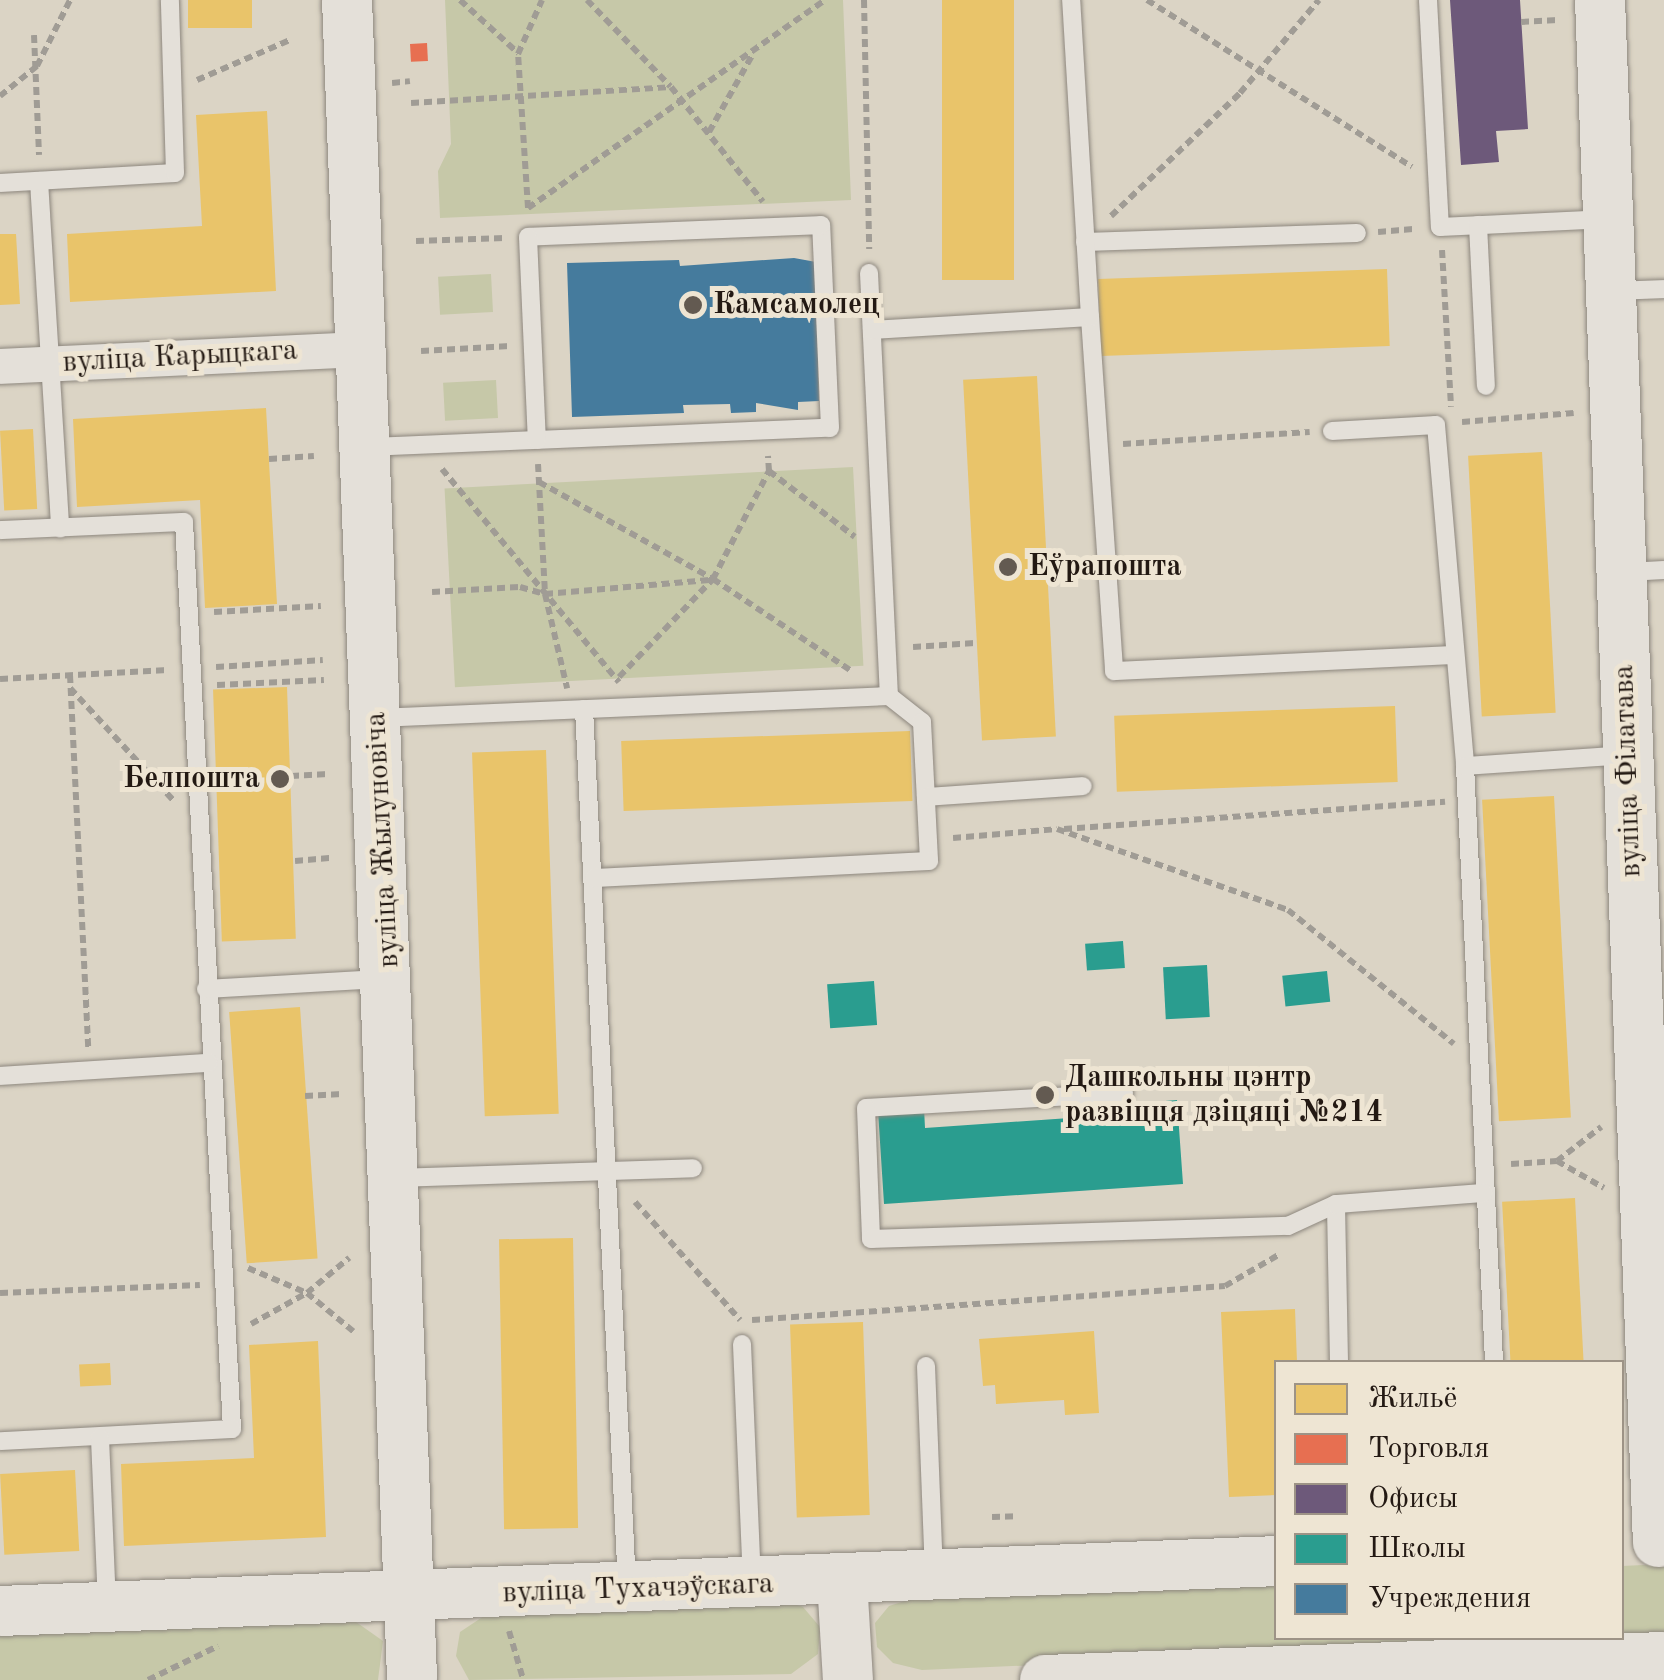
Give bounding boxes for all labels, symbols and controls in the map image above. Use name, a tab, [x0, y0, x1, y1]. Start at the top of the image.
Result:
place label: Камсамолец	[713, 287, 880, 323]
marker: Камсамолец	[682, 294, 704, 316]
street label: вуліца Карыцкага	[62, 333, 298, 381]
place label: Еўрапошта	[1028, 549, 1182, 585]
marker: Еўрапошта	[997, 556, 1019, 578]
street label: вуліца Філатава	[1606, 664, 1650, 878]
street label: вуліца Жылуновіча	[358, 711, 408, 969]
place label: Белпошта	[123, 761, 260, 797]
marker: Белпошта	[269, 768, 291, 790]
place label: Дашкольны цэнтр развіцця дзіцяці №214	[1065, 1060, 1383, 1130]
marker: Дашкольны цэнтр развіцця дзіцяці №214	[1034, 1084, 1056, 1106]
legend	[1274, 1360, 1624, 1640]
text: Жильё	[1368, 1384, 1457, 1414]
text: Торговля	[1368, 1434, 1489, 1464]
text: Офисы	[1368, 1484, 1458, 1514]
text: Школы	[1368, 1534, 1466, 1564]
street label: вуліца Тухачэўскага	[502, 1566, 774, 1612]
text: Учреждения	[1368, 1584, 1531, 1614]

